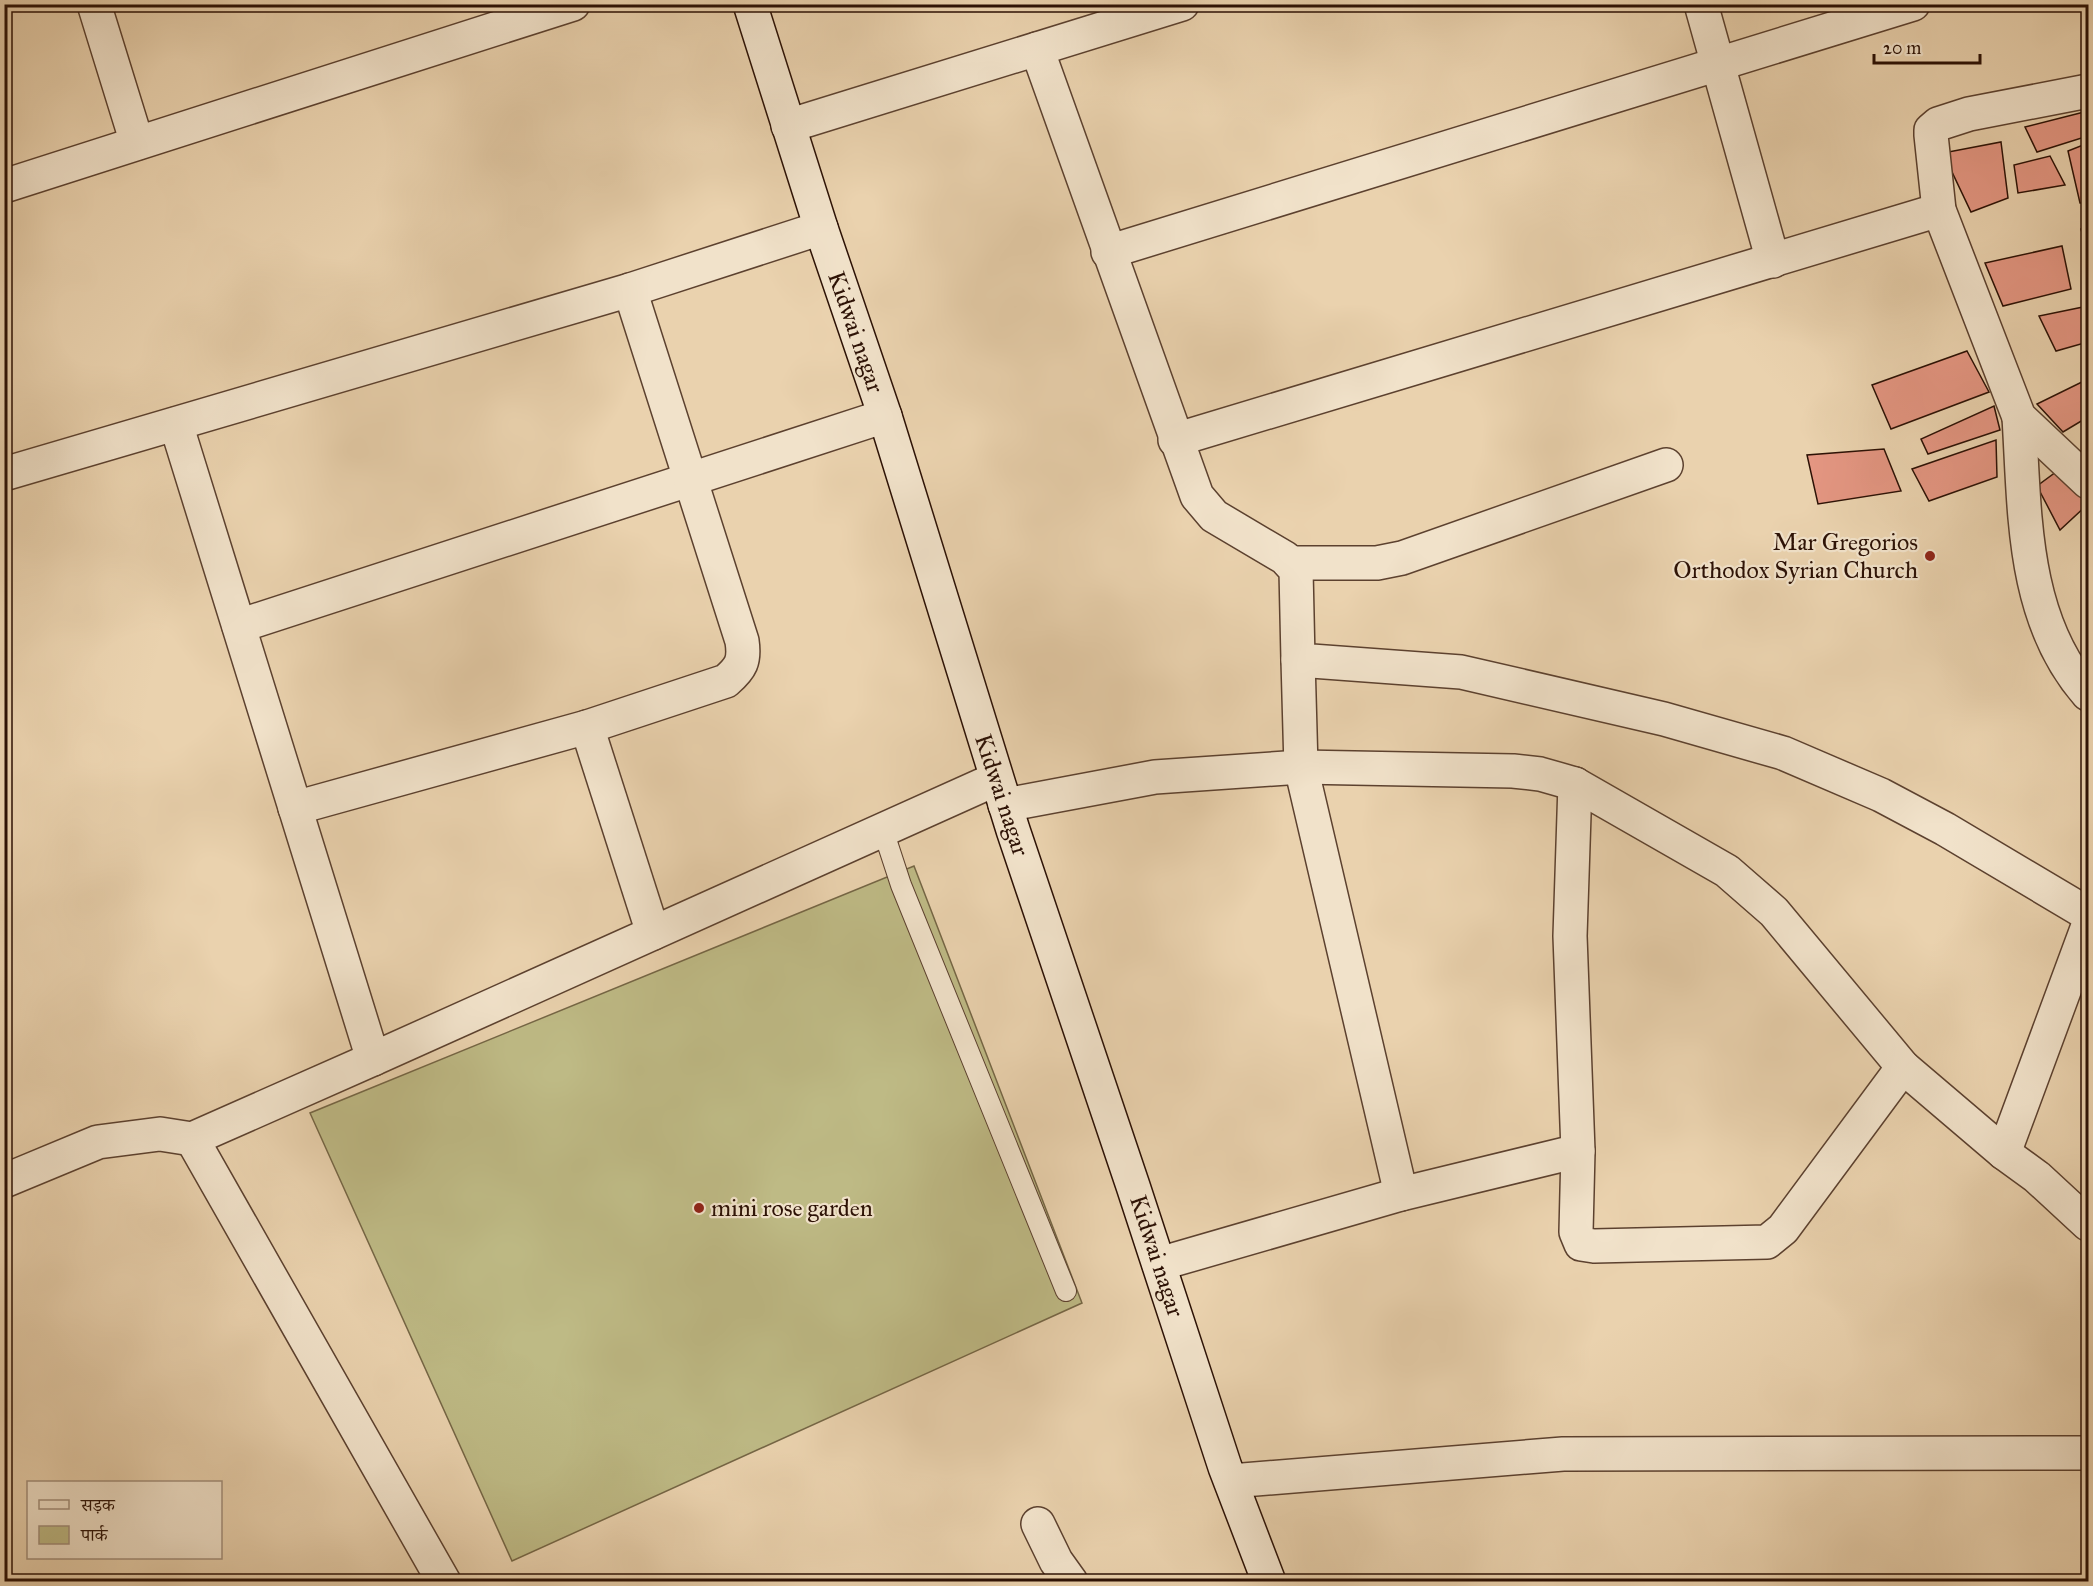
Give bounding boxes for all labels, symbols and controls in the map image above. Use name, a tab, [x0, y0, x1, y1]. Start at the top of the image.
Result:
scale bar	[1874, 27, 1980, 65]
text: 20 m	[1883, 37, 1921, 59]
street label: Kidwai nagar	[821, 267, 891, 397]
place label: Mar Gregorios Orthodox Syrian Church	[1673, 527, 1918, 585]
marker: Mar Gregorios Orthodox Syrian Church	[1923, 549, 1937, 563]
street label: Kidwai nagar	[968, 730, 1036, 860]
street label: Kidwai nagar	[1123, 1191, 1191, 1321]
place label: mini rose garden	[711, 1193, 873, 1223]
marker: mini rose garden	[692, 1201, 706, 1215]
legend	[27, 1481, 222, 1559]
text: सड़क	[80, 1494, 116, 1516]
text: पार्क	[80, 1524, 109, 1546]

